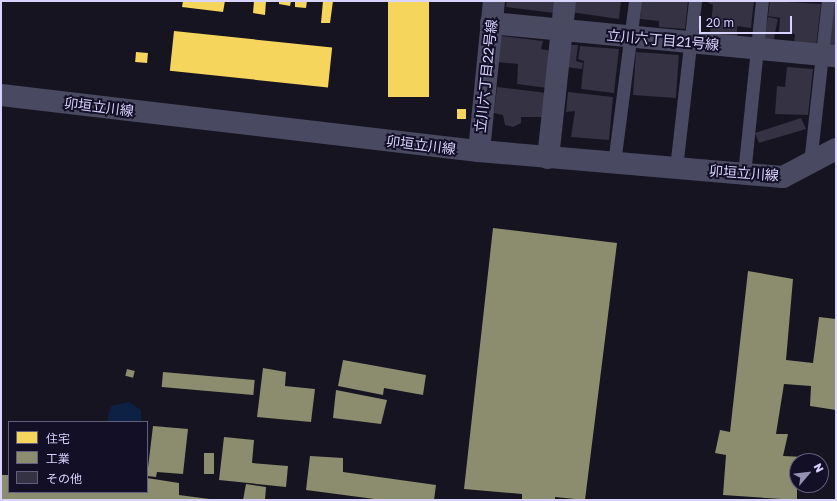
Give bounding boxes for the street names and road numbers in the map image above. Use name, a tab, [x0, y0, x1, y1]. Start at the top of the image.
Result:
street label: 立川六丁目22号線	[472, 18, 500, 134]
street label: 立川六丁目21号線	[606, 27, 720, 53]
street label: 卯垣立川線	[63, 94, 135, 120]
street label: 卯垣立川線	[385, 132, 457, 158]
street label: 卯垣立川線	[708, 162, 780, 184]

